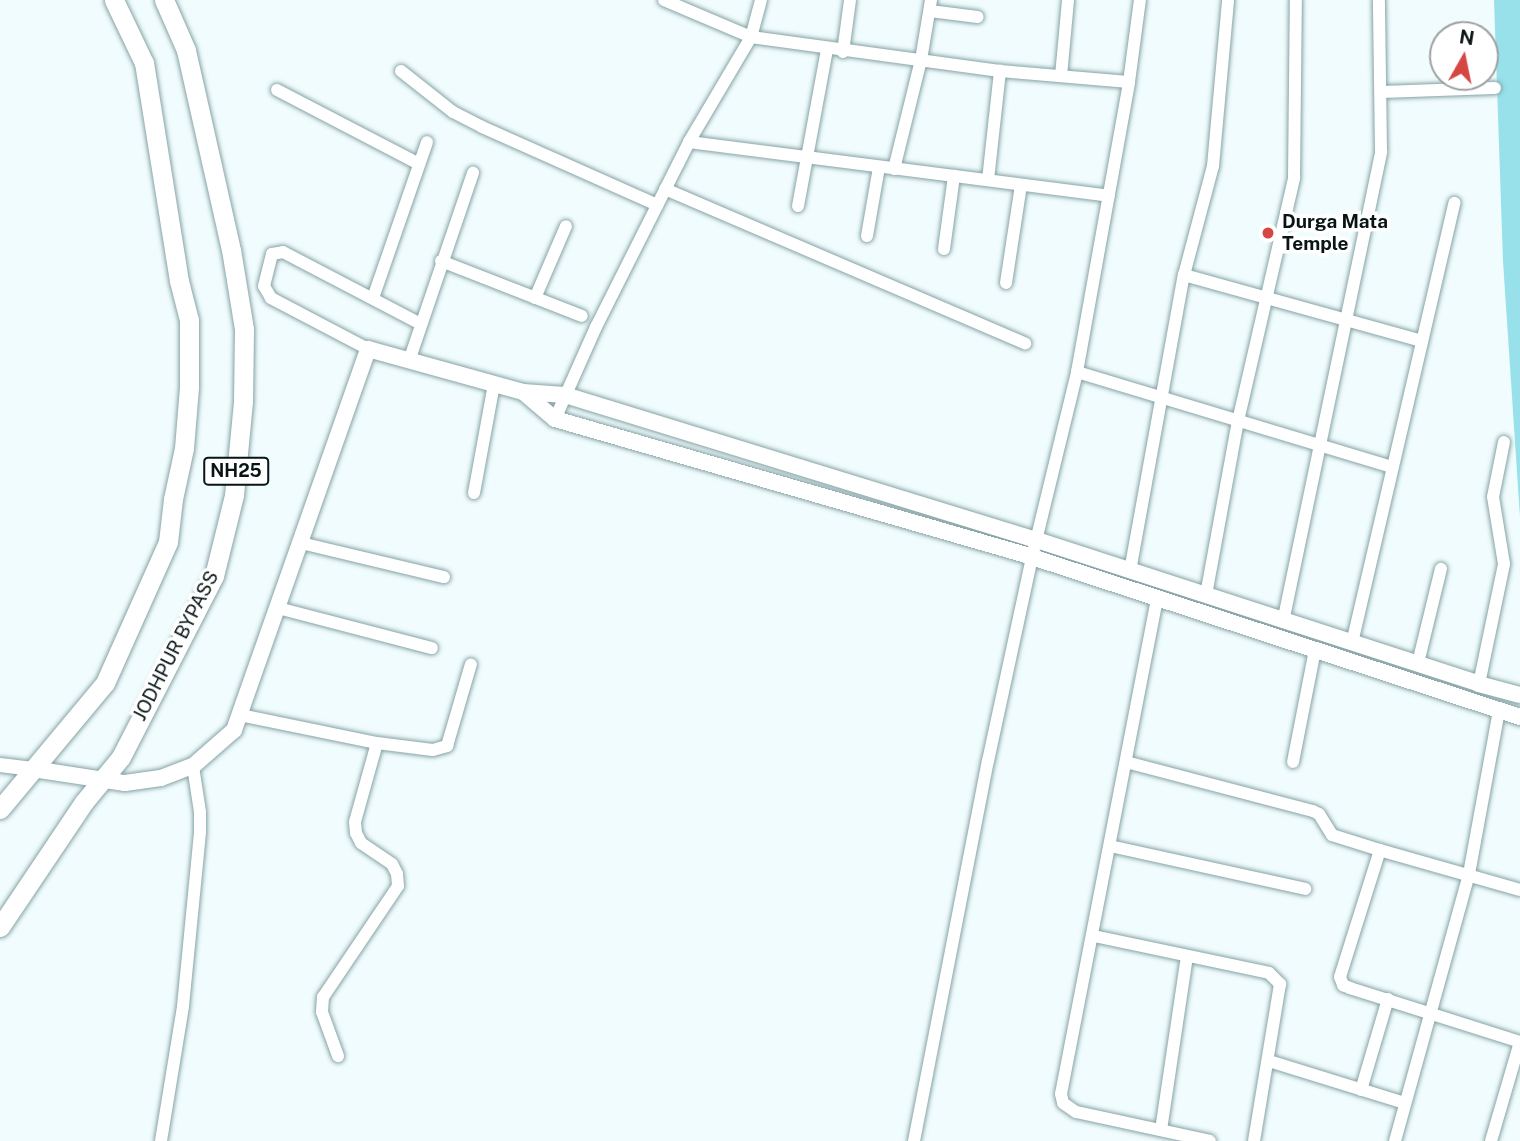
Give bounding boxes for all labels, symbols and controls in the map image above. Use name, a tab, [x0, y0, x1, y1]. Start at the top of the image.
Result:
north arrow	[1429, 21, 1499, 91]
text: N	[1458, 25, 1476, 49]
place label: Durga Mata Temple	[1282, 211, 1388, 255]
marker: Durga Mata Temple	[1260, 225, 1276, 241]
road number: NH25	[203, 457, 269, 486]
street label: JODHPUR BYPASS	[128, 567, 224, 725]

